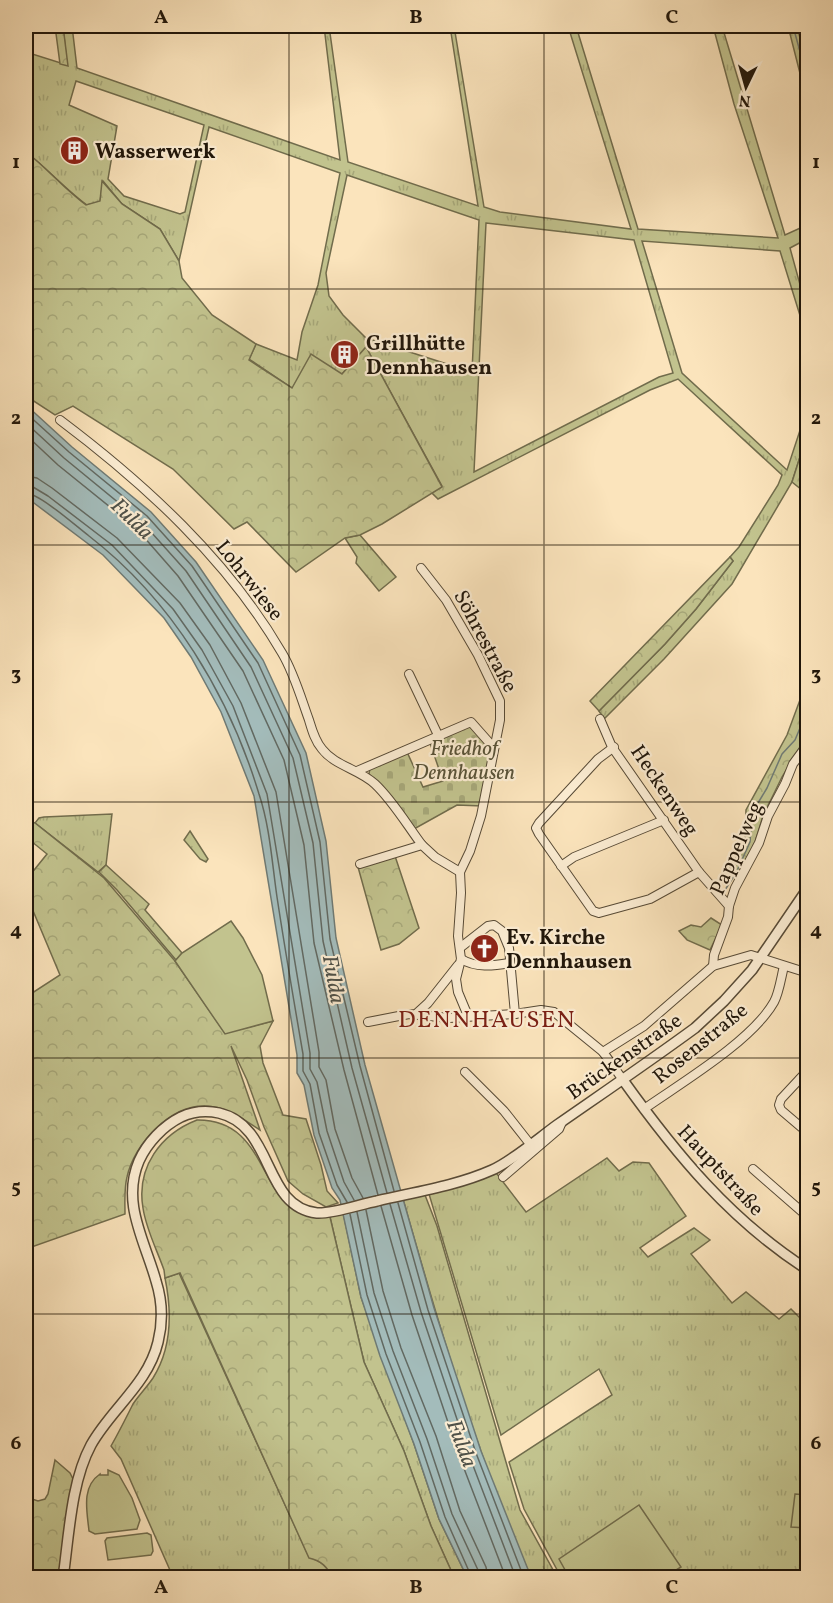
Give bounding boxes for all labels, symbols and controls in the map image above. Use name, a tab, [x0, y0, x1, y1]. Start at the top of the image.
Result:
text: A	[154, 4, 168, 32]
text: B	[409, 4, 423, 32]
text: C	[666, 4, 679, 32]
north arrow	[716, 57, 776, 117]
text: N	[738, 88, 752, 111]
building icon: Wasserwerk	[58, 135, 90, 167]
place label: Wasserwerk	[95, 138, 216, 167]
text: 1	[12, 149, 20, 177]
text: 1	[812, 149, 820, 177]
place label: Grillhütte Dennhausen	[366, 330, 492, 383]
building icon: Grillhütte Dennhausen	[329, 339, 361, 371]
text: 2	[11, 405, 21, 433]
text: 2	[811, 405, 821, 433]
water label: Fulda	[103, 492, 160, 548]
street label: Lohrwiese	[208, 534, 290, 628]
street label: Söhrestraße	[446, 585, 524, 698]
text: 3	[11, 661, 21, 689]
text: 3	[811, 661, 821, 689]
park label: Friedhof Dennhausen	[413, 735, 515, 788]
street label: Heckenweg	[623, 740, 705, 842]
street label: Pappelweg	[704, 797, 771, 900]
text: 4	[10, 917, 22, 945]
text: 4	[810, 917, 822, 945]
place label: Ev. Kirche Dennhausen	[506, 924, 632, 977]
church icon: Ev. Kirche Dennhausen	[469, 933, 501, 965]
water label: Fulda	[313, 953, 352, 1006]
street label: Rosenstraße	[647, 997, 755, 1092]
district label: DENNHAUSEN	[398, 1004, 576, 1038]
street label: Brückenstraße	[562, 1007, 688, 1108]
street label: Hauptstraße	[670, 1119, 770, 1223]
text: 5	[11, 1174, 21, 1202]
text: 5	[811, 1174, 821, 1202]
water label: Fulda	[437, 1415, 484, 1472]
text: 6	[11, 1430, 22, 1458]
text: 6	[811, 1430, 822, 1458]
text: A	[154, 1574, 168, 1602]
text: B	[409, 1574, 423, 1602]
text: C	[666, 1574, 679, 1602]

